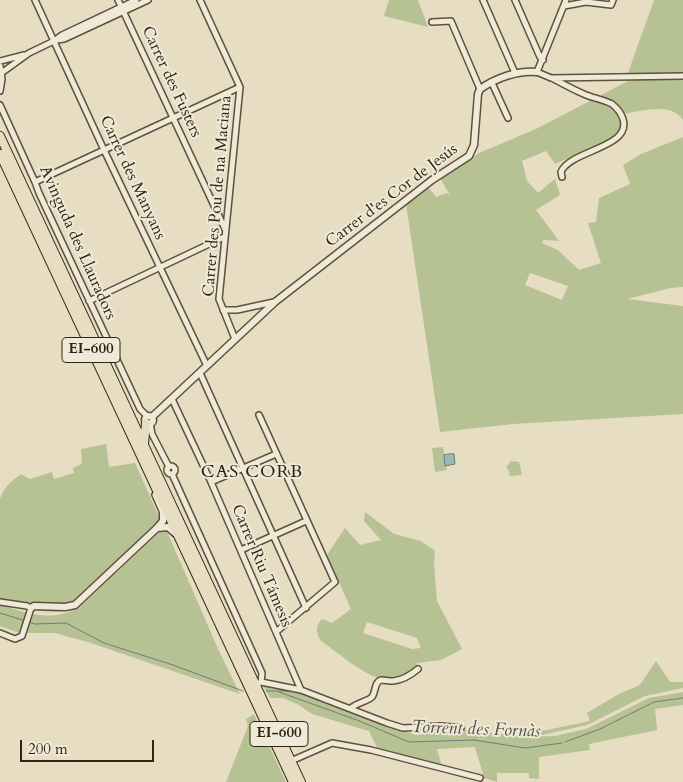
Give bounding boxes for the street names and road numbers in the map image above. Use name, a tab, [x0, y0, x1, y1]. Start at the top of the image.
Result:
street label: Carrer des Fusters	[137, 23, 205, 141]
street label: Carrer des Pou de na Maciana	[200, 95, 236, 297]
street label: Carrer des Manyans	[95, 113, 169, 243]
street label: Carrer d'es Cor de Jesús	[322, 140, 462, 252]
street label: Avinguda des Llauradors	[34, 163, 120, 323]
road number: EI-600	[62, 338, 120, 362]
street label: Carrer Riu Támesis	[226, 502, 296, 630]
road number: EI-600	[250, 722, 308, 746]

